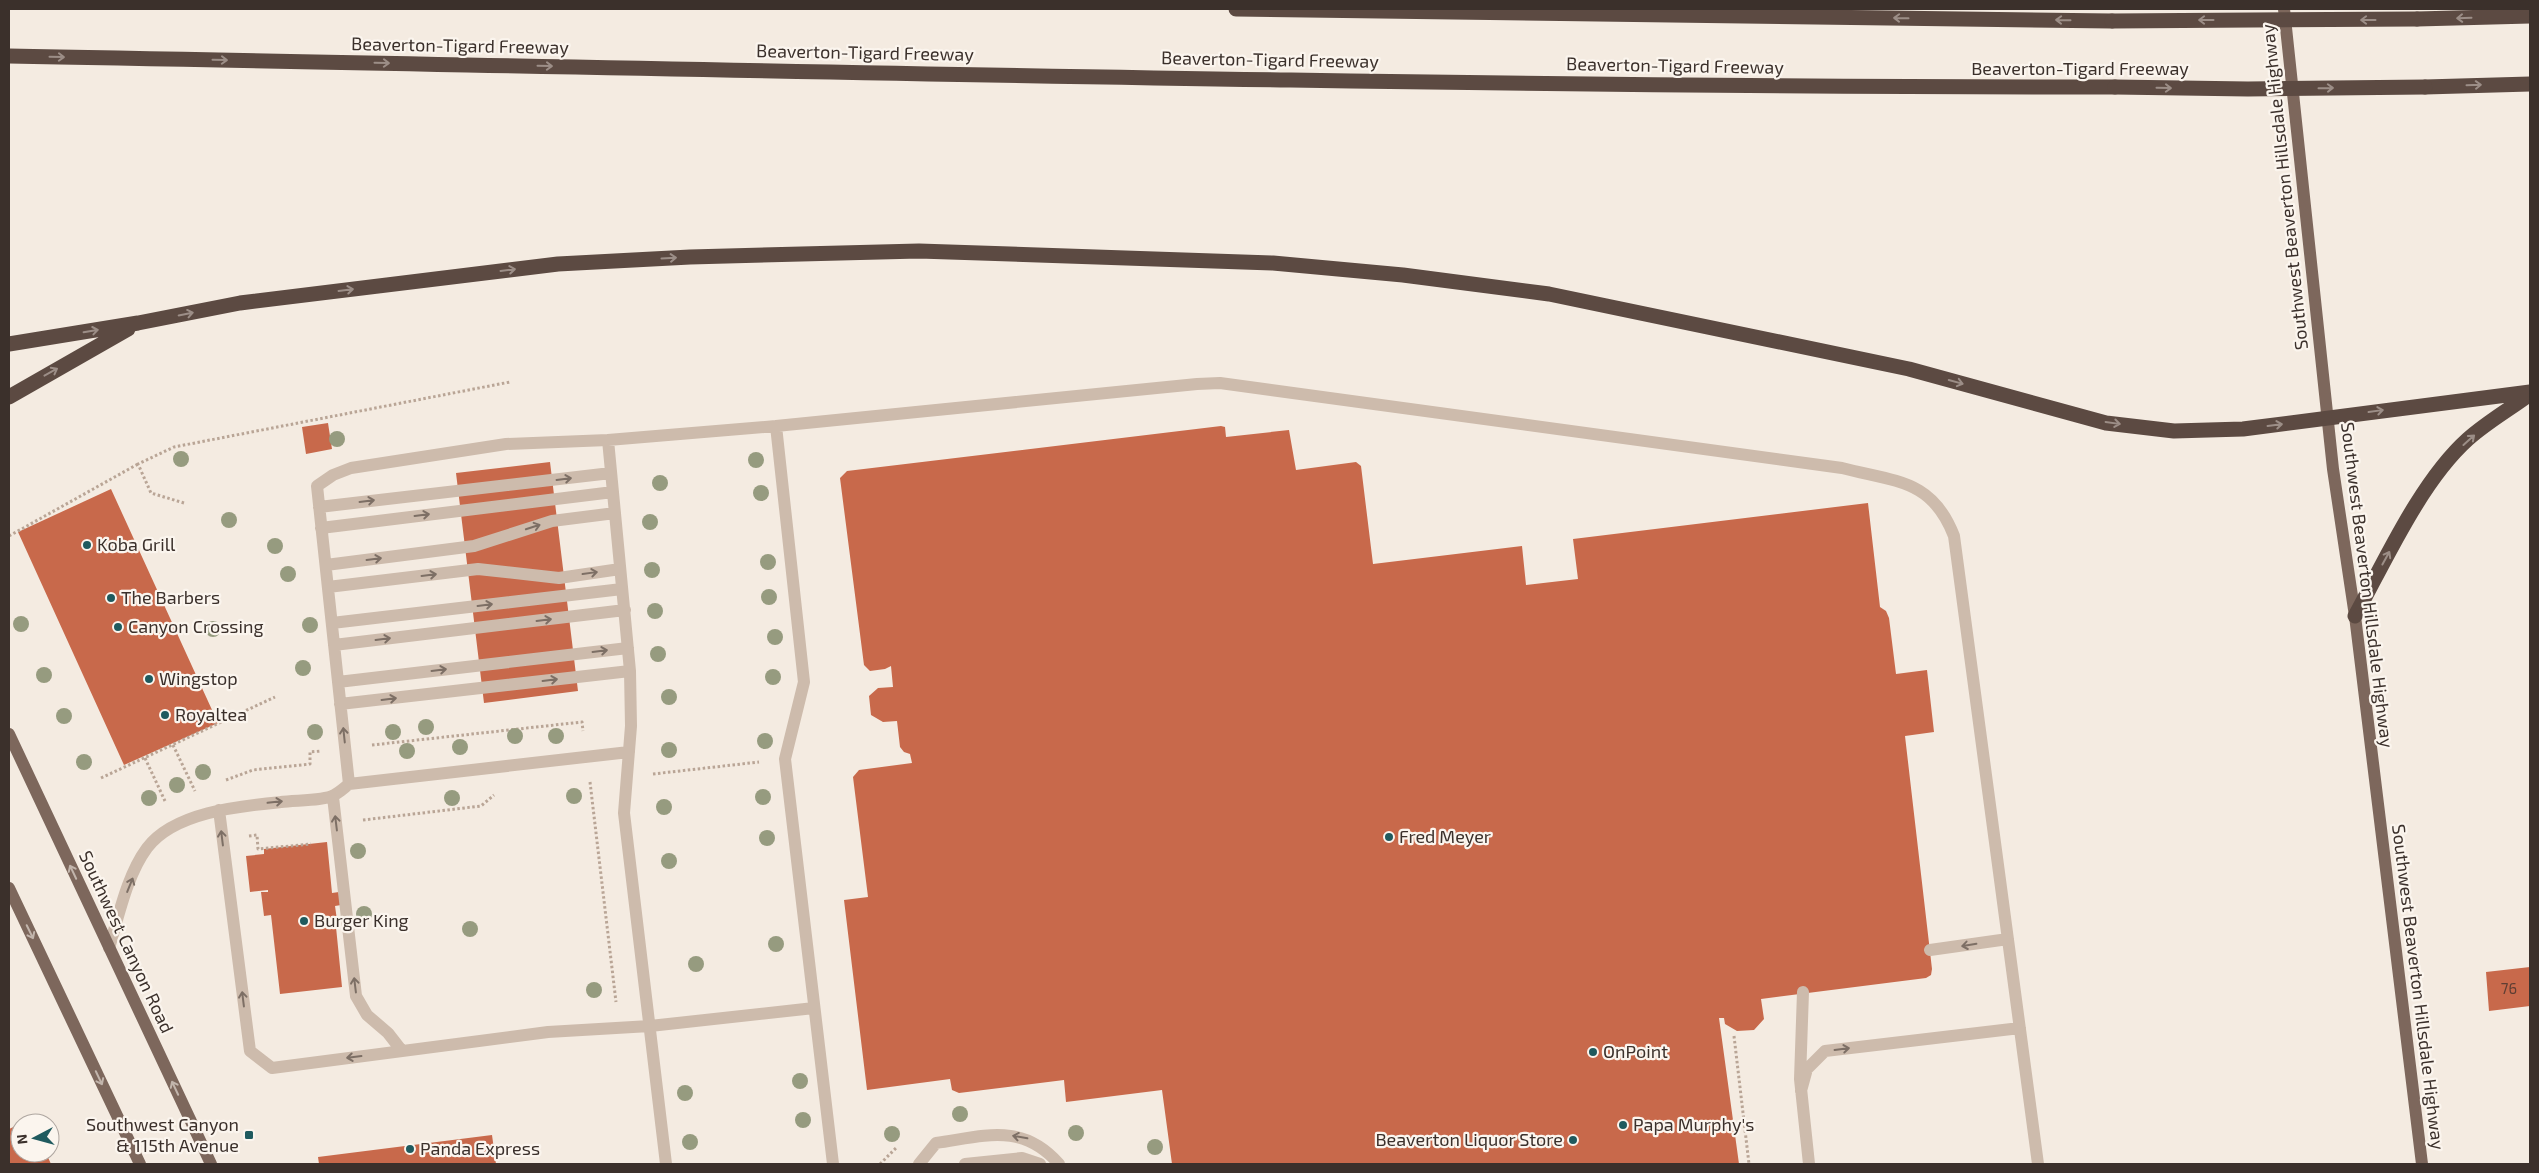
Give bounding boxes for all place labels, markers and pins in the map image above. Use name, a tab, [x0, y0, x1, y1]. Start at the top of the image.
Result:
place label: Koba Grill	[97, 533, 176, 555]
marker: Koba Grill	[81, 539, 93, 551]
place label: The Barbers	[121, 586, 220, 608]
marker: The Barbers	[105, 592, 117, 604]
place label: Canyon Crossing	[128, 615, 263, 637]
marker: Canyon Crossing	[112, 621, 124, 633]
place label: Wingstop	[159, 667, 238, 689]
marker: Wingstop	[143, 673, 155, 685]
place label: Royaltea	[175, 703, 247, 725]
marker: Royaltea	[159, 709, 171, 721]
place label: Fred Meyer	[1399, 825, 1491, 847]
marker: Fred Meyer	[1383, 831, 1395, 843]
place label: Burger King	[314, 909, 409, 931]
marker: Burger King	[298, 915, 310, 927]
place label: OnPoint	[1603, 1040, 1668, 1062]
marker: OnPoint	[1587, 1046, 1599, 1058]
place label: Southwest Canyon & 115th Avenue	[86, 1113, 239, 1156]
place label: Papa Murphy's	[1633, 1113, 1754, 1135]
marker: Papa Murphy's	[1617, 1119, 1629, 1131]
place label: Beaverton Liquor Store	[1375, 1128, 1563, 1150]
marker: Southwest Canyon & 115th Avenue	[243, 1129, 255, 1141]
marker: Beaverton Liquor Store	[1567, 1134, 1579, 1146]
place label: Panda Express	[420, 1137, 540, 1159]
marker: Panda Express	[404, 1143, 416, 1155]

